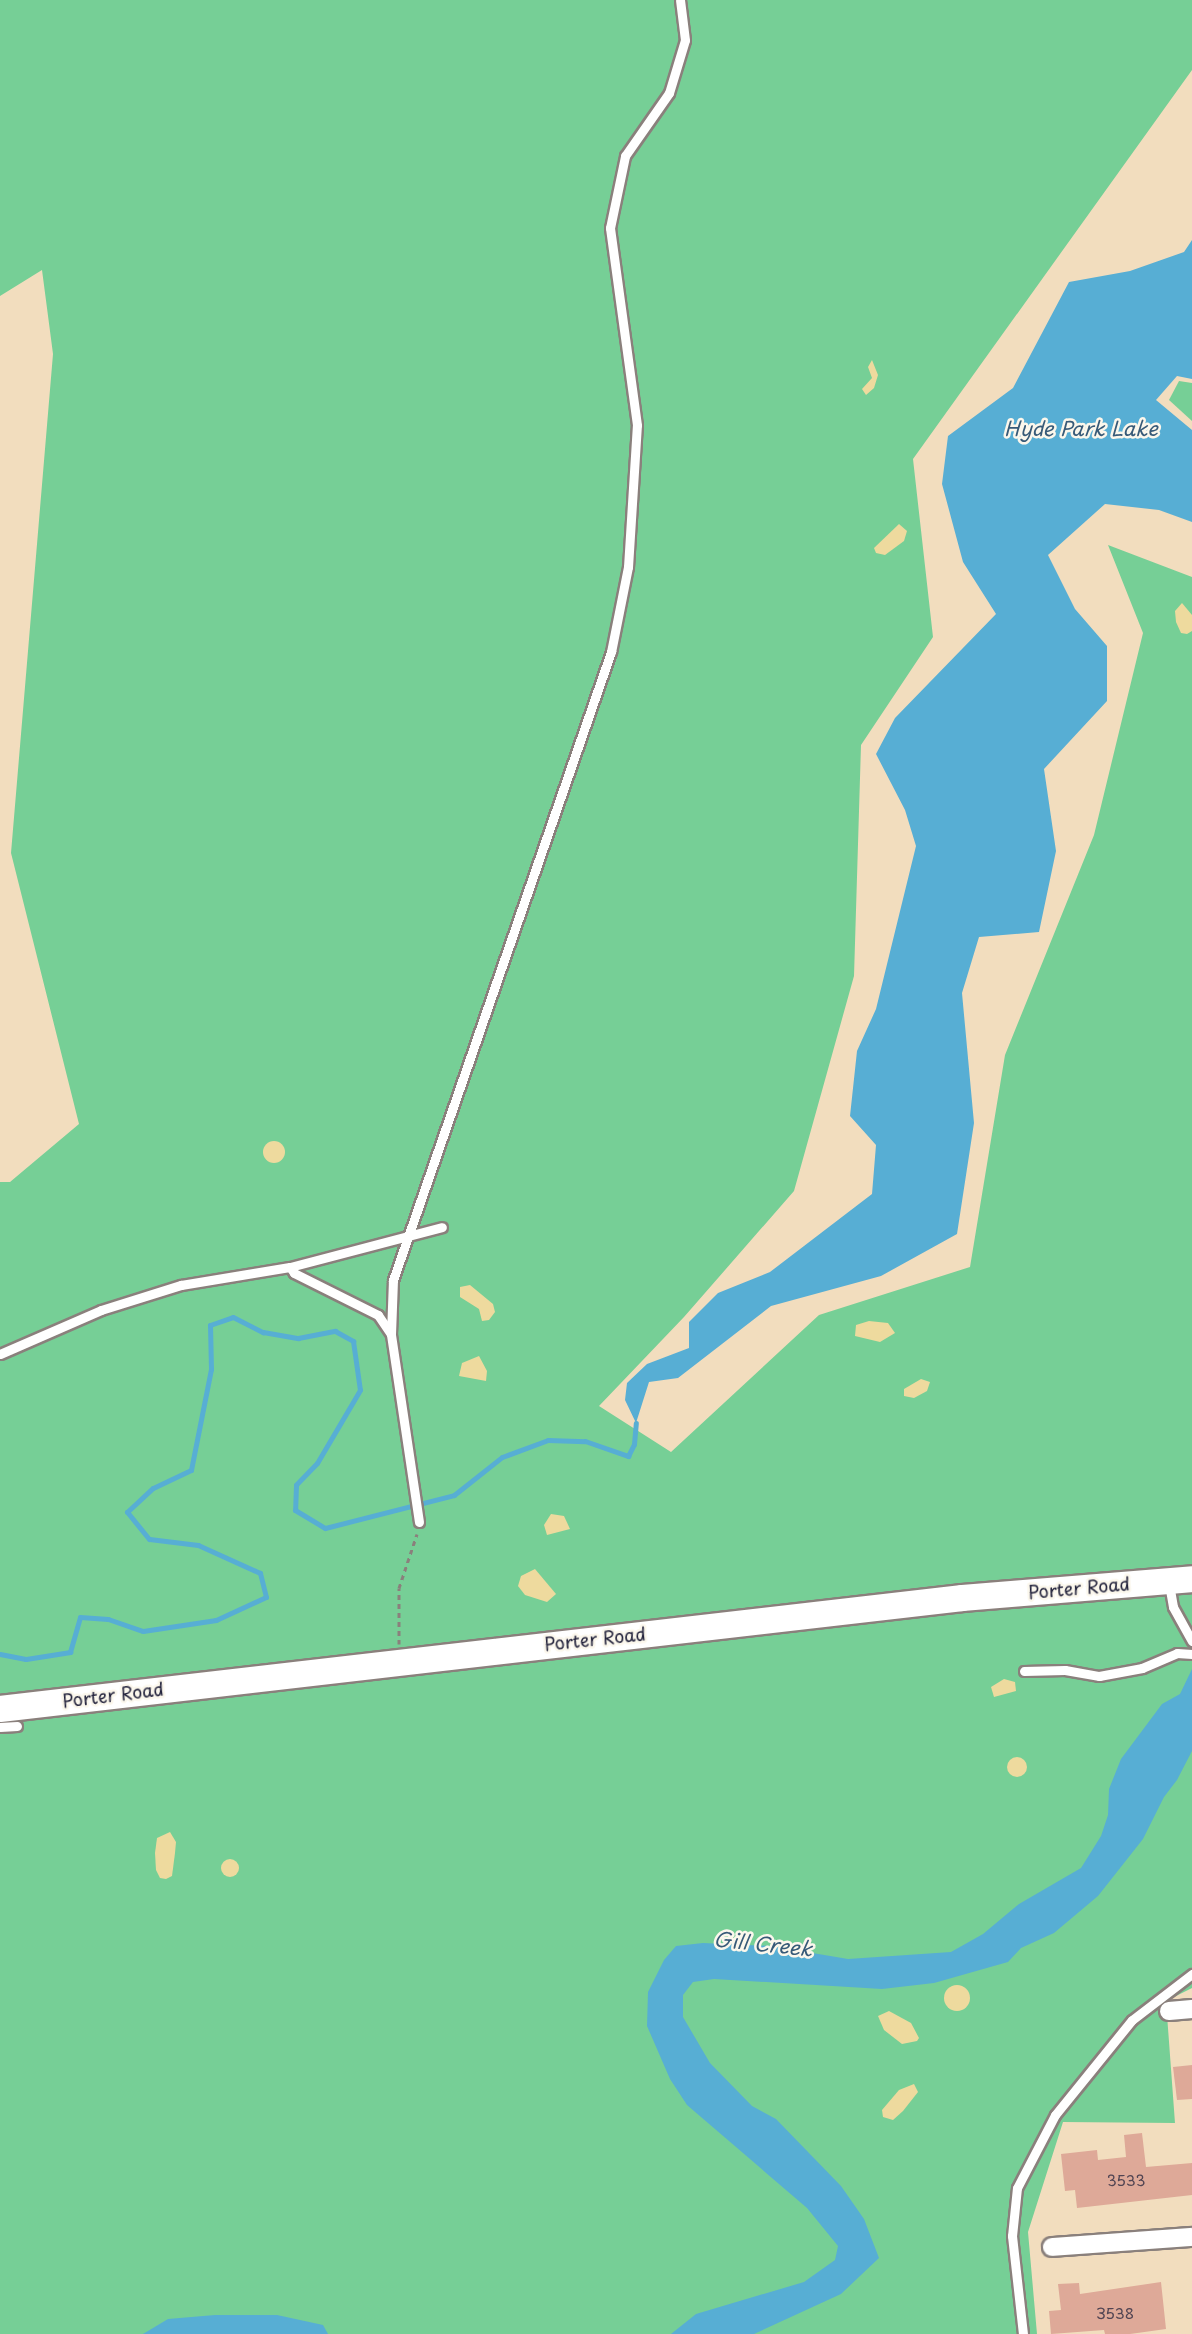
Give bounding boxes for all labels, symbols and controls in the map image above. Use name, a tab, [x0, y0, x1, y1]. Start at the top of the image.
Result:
water label: Hyde Park Lake	[1005, 416, 1157, 440]
street label: Porter Road	[1027, 1573, 1131, 1603]
street label: Porter Road	[543, 1623, 647, 1655]
street label: Porter Road	[60, 1678, 166, 1712]
water label: Gill Creek	[712, 1927, 814, 1961]
house number: 3533	[1107, 2171, 1145, 2189]
house number: 3538	[1096, 2304, 1134, 2322]

